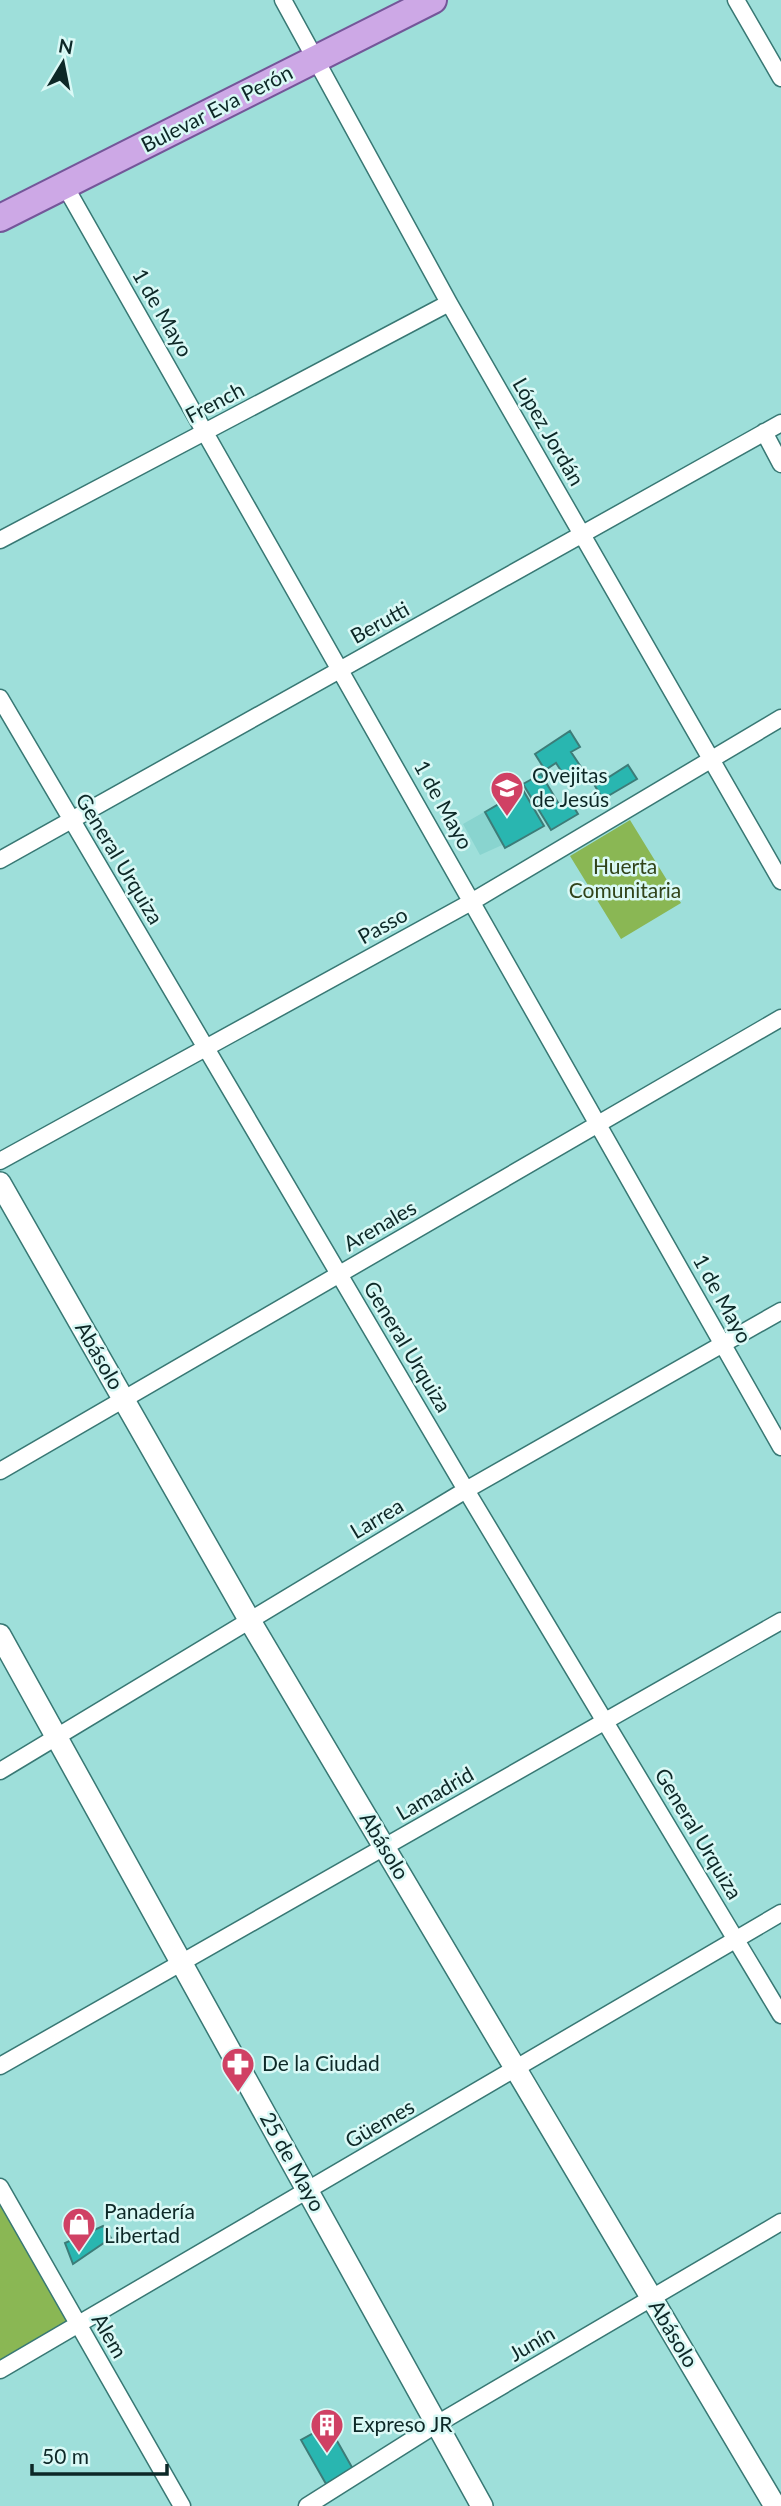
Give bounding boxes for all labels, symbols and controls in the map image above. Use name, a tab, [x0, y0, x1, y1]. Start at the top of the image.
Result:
north arrow	[28, 28, 98, 98]
text: N	[57, 33, 75, 58]
street label: Bulevar Eva Perón	[136, 59, 296, 157]
street label: 1 de Mayo	[128, 264, 199, 361]
street label: López Jordán	[508, 373, 590, 490]
street label: French	[181, 376, 248, 427]
street label: Berutti	[345, 595, 413, 648]
street label: 1 de Mayo	[410, 756, 479, 853]
place label: Ovejitas de Jesús	[532, 762, 609, 811]
school or university icon: Ovejitas de Jesús	[488, 769, 526, 818]
street label: General Urquiza	[71, 788, 169, 928]
park label: Huerta Comunitaria	[569, 853, 681, 902]
street label: Passo	[353, 901, 412, 948]
street label: Arenales	[338, 1194, 420, 1255]
street label: 1 de Mayo	[689, 1250, 758, 1347]
street label: General Urquiza	[359, 1276, 457, 1416]
street label: Abásolo	[71, 1317, 130, 1394]
street label: Larrea	[345, 1492, 407, 1543]
street label: Lamadrid	[391, 1761, 477, 1825]
street label: General Urquiza	[650, 1763, 748, 1903]
street label: Abásolo	[355, 1807, 415, 1884]
pharmacy icon: De la Ciudad	[219, 2045, 257, 2094]
place label: De la Ciudad	[262, 2050, 380, 2075]
street label: Güemes	[340, 2093, 418, 2152]
street label: 25 de Mayo	[256, 2107, 331, 2215]
place label: Panadería Libertad	[104, 2198, 195, 2247]
shop icon: Panadería Libertad	[60, 2205, 98, 2254]
street label: Abásolo	[644, 2295, 704, 2372]
street label: Alem	[88, 2308, 133, 2362]
street label: Junín	[504, 2320, 559, 2366]
building icon: Expreso JR	[308, 2406, 346, 2455]
place label: Expreso JR	[352, 2411, 453, 2436]
scale bar	[32, 2432, 166, 2476]
text: 50 m	[42, 2443, 89, 2468]

